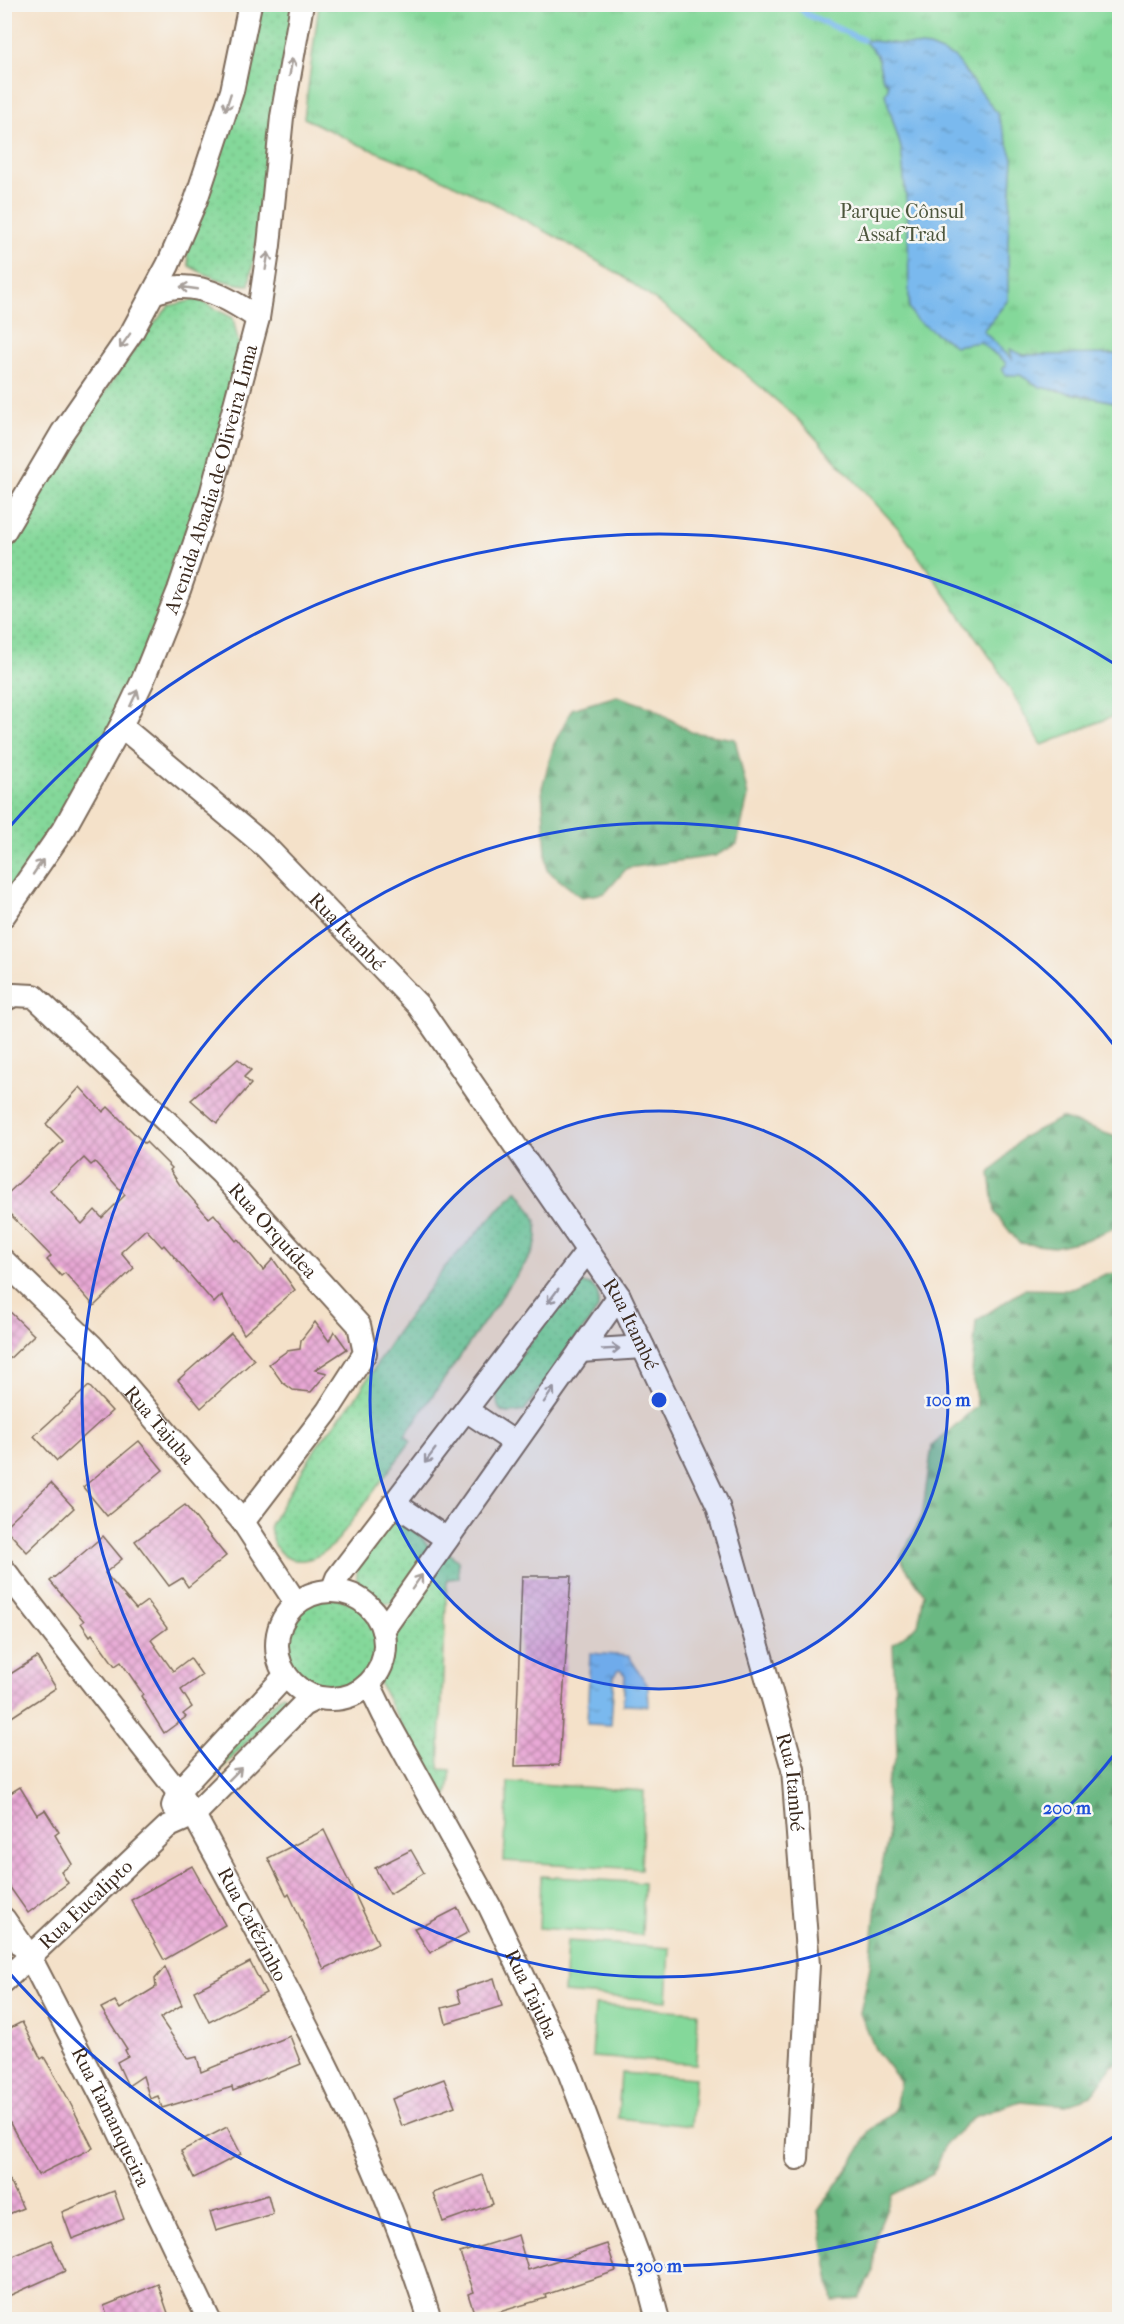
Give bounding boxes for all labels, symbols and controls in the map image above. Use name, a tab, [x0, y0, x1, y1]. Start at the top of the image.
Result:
one-way arrow	[286, 58, 297, 77]
one-way arrow	[222, 92, 233, 111]
park label: Parque Cônsul Assaf Trad	[840, 200, 965, 246]
one-way arrow	[261, 251, 272, 271]
one-way arrow	[180, 283, 199, 294]
one-way arrow	[119, 333, 131, 349]
street label: Avenida Abadia de Oliveira Lima	[159, 341, 262, 618]
one-way arrow	[129, 690, 140, 708]
one-way arrow	[32, 860, 44, 876]
street label: Rua Itambé	[304, 887, 390, 975]
street label: Rua Orquídea	[224, 1178, 323, 1283]
street label: Rua Itambé	[598, 1273, 664, 1374]
one-way arrow	[546, 1288, 559, 1304]
one-way arrow	[601, 1344, 621, 1355]
street label: Rua Tajuba	[119, 1381, 200, 1469]
one-way arrow	[543, 1387, 555, 1404]
centre of rings	[649, 1390, 669, 1410]
text: 100 m	[925, 1390, 972, 1411]
one-way arrow	[424, 1448, 437, 1464]
one-way arrow	[411, 1574, 423, 1591]
street label: Rua Itambé	[772, 1730, 809, 1832]
one-way arrow	[227, 1766, 242, 1781]
text: 200 m	[1043, 1798, 1092, 1819]
street label: Rua Eucalipto	[34, 1854, 137, 1954]
street label: Rua Cafézinho	[213, 1863, 293, 1985]
street label: Rua Tajuba	[501, 1945, 563, 2043]
street label: Rua Tamanqueira	[67, 2043, 155, 2191]
text: 300 m	[636, 2256, 683, 2277]

